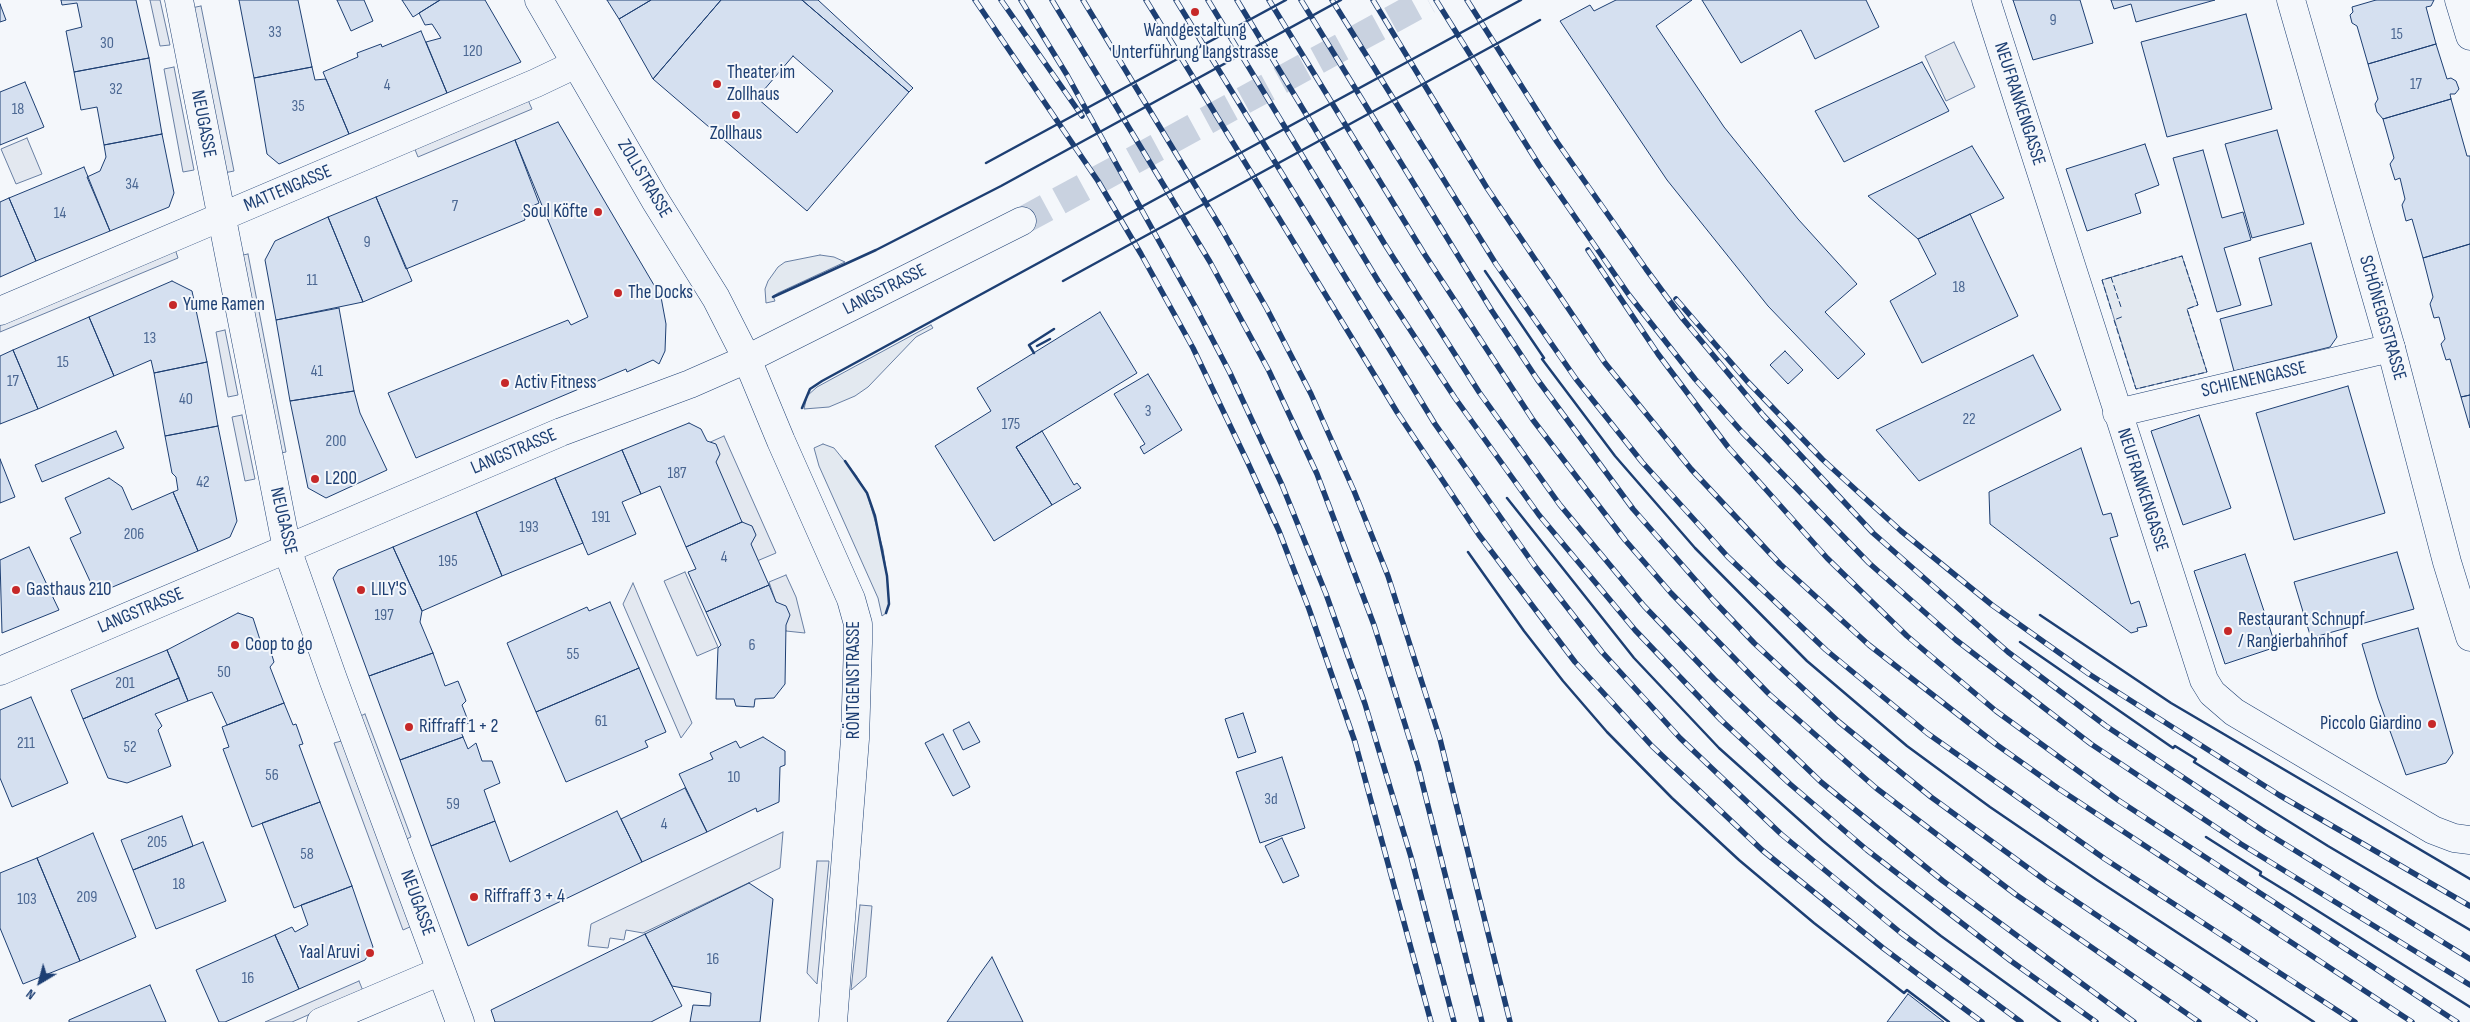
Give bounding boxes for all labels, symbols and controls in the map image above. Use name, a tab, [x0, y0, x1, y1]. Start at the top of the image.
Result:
marker: Wandgestaltung Unterführung Langstrasse	[1189, 6, 1201, 18]
house number: 9	[2049, 11, 2057, 31]
place label: Wandgestaltung Unterführung Langstrasse	[1112, 20, 1278, 64]
house number: 33	[268, 23, 282, 43]
house number: 15	[2391, 25, 2403, 45]
house number: 30	[100, 34, 114, 54]
street label: NEUFRANKENGASSE	[1988, 39, 2050, 169]
house number: 120	[463, 42, 483, 62]
place label: Theater im Zollhaus	[727, 62, 795, 106]
house number: 17	[2410, 75, 2422, 95]
house number: 4	[384, 76, 390, 96]
marker: Theater im Zollhaus	[711, 78, 723, 90]
house number: 32	[109, 80, 123, 100]
street label: NEUGASSE	[185, 88, 221, 160]
house number: 35	[291, 97, 305, 117]
house number: 18	[12, 100, 24, 120]
marker: Zollhaus	[730, 109, 742, 121]
place label: Zollhaus	[710, 123, 762, 145]
street label: ZOLLSTRASSE	[612, 136, 676, 222]
street label: MATTENGASSE	[241, 160, 335, 218]
house number: 34	[125, 175, 139, 195]
house number: 7	[452, 197, 458, 217]
place label: Soul Köfte	[523, 201, 588, 223]
house number: 14	[54, 204, 66, 224]
marker: Soul Köfte	[592, 206, 604, 218]
house number: 9	[363, 233, 371, 253]
street label: SCHÖNEGGSTRASSE	[2353, 253, 2411, 383]
street label: LANGSTRASSE	[839, 259, 931, 321]
house number: 11	[306, 271, 318, 291]
house number: 18	[1953, 278, 1965, 298]
place label: The Docks	[628, 282, 693, 304]
marker: The Docks	[612, 287, 624, 299]
place label: Yume Ramen	[183, 294, 265, 316]
marker: Yume Ramen	[167, 299, 179, 311]
house number: 13	[144, 329, 156, 349]
house number: 15	[57, 353, 69, 373]
street label: SCHIENENGASSE	[2199, 357, 2309, 403]
house number: 41	[311, 362, 323, 382]
house number: 17	[7, 372, 19, 392]
place label: Activ Fitness	[515, 372, 597, 394]
marker: Activ Fitness	[499, 377, 511, 389]
house number: 40	[179, 390, 193, 410]
house number: 3	[1145, 402, 1151, 422]
house number: 22	[1962, 410, 1976, 430]
house number: 175	[1002, 415, 1020, 435]
street label: LANGSTRASSE	[468, 424, 560, 480]
street label: NEUFRANKENGASSE	[2111, 425, 2173, 555]
house number: 200	[326, 432, 346, 452]
house number: 187	[668, 464, 686, 484]
place label: L200	[325, 468, 357, 490]
house number: 42	[196, 473, 210, 493]
marker: L200	[309, 473, 321, 485]
street label: NEUGASSE	[264, 485, 302, 557]
house number: 191	[592, 508, 610, 528]
house number: 193	[519, 518, 539, 538]
house number: 206	[124, 525, 144, 545]
house number: 4	[721, 548, 727, 568]
house number: 195	[438, 552, 458, 572]
place label: Gasthaus 210	[26, 579, 112, 601]
place label: LILY'S	[371, 579, 407, 601]
street label: LANGSTRASSE	[95, 583, 187, 639]
marker: Gasthaus 210	[10, 584, 22, 596]
marker: LILY'S	[355, 584, 367, 596]
house number: 197	[374, 606, 394, 626]
place label: Restaurant Schnupf / Rangierbahnhof	[2238, 609, 2365, 653]
street label: RÖNTGENSTRASSE	[843, 621, 865, 739]
marker: Restaurant Schnupf / Rangierbahnhof	[2222, 625, 2234, 637]
place label: Coop to go	[245, 634, 313, 656]
house number: 6	[748, 636, 756, 656]
marker: Coop to go	[229, 639, 241, 651]
house number: 55	[567, 645, 579, 665]
house number: 50	[217, 663, 231, 683]
house number: 201	[115, 674, 135, 694]
house number: 61	[595, 712, 607, 732]
place label: Piccolo Giardino	[2320, 713, 2422, 735]
place label: Riffraff 1 + 2	[419, 716, 498, 738]
marker: Piccolo Giardino	[2426, 718, 2438, 730]
marker: Riffraff 1 + 2	[403, 721, 415, 733]
house number: 211	[17, 734, 35, 754]
house number: 52	[123, 738, 137, 758]
house number: 56	[265, 766, 279, 786]
house number: 10	[728, 768, 740, 788]
house number: 3d	[1264, 790, 1278, 810]
house number: 59	[446, 795, 460, 815]
house number: 4	[661, 815, 667, 835]
house number: 205	[147, 833, 167, 853]
house number: 58	[300, 845, 314, 865]
street label: NEUGASSE	[395, 867, 439, 939]
house number: 18	[173, 875, 185, 895]
place label: Riffraff 3 + 4	[484, 886, 565, 908]
house number: 209	[77, 888, 97, 908]
house number: 103	[17, 890, 37, 910]
marker: Riffraff 3 + 4	[468, 891, 480, 903]
place label: Yaal Aruvi	[299, 942, 360, 964]
marker: Yaal Aruvi	[364, 947, 376, 959]
house number: 16	[707, 950, 719, 970]
north arrow	[15, 957, 65, 1007]
house number: 16	[242, 969, 254, 989]
text: N	[23, 985, 39, 1003]

